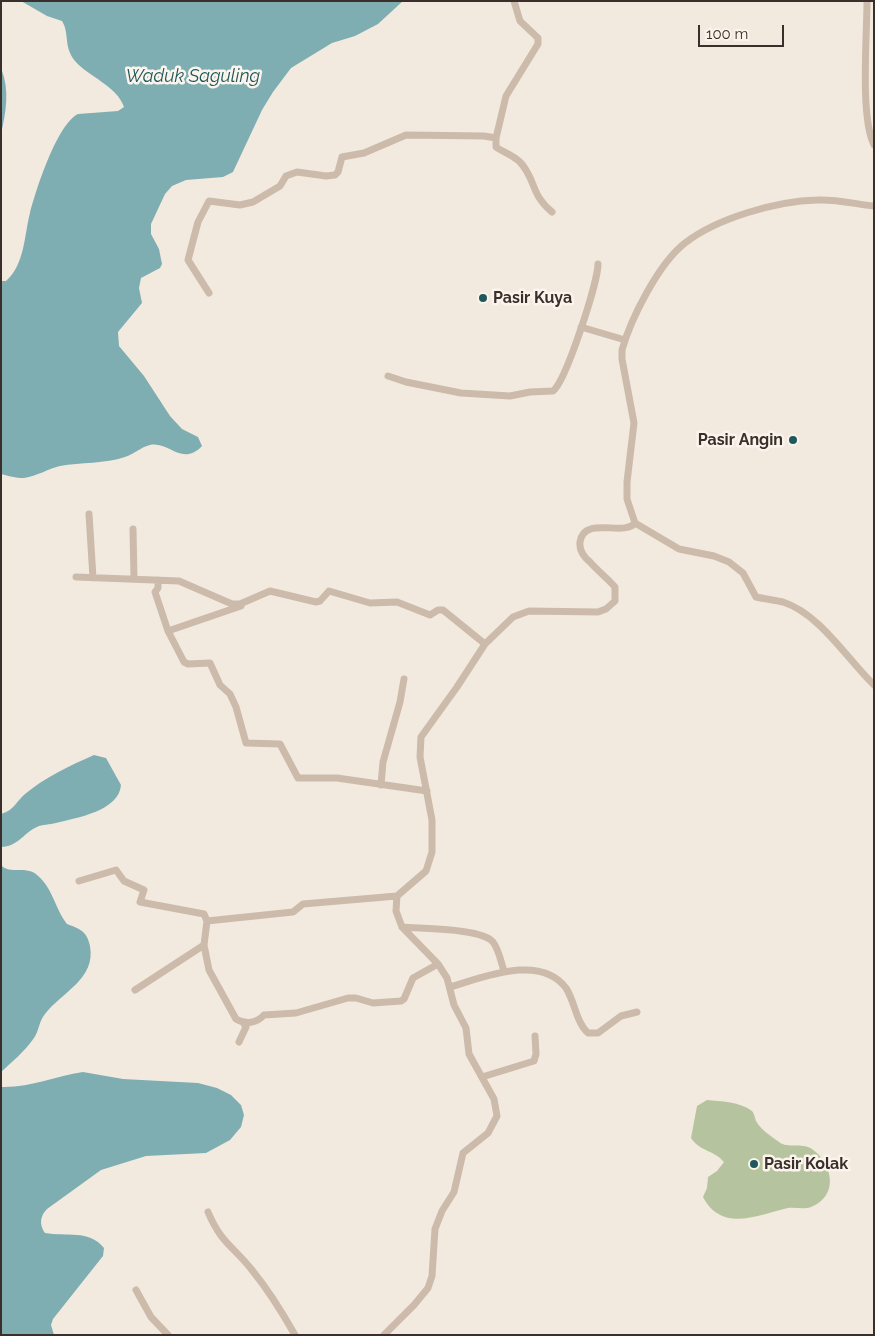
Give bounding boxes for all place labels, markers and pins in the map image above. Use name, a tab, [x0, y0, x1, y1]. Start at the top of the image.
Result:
place label: Pasir Kuya	[493, 288, 572, 308]
marker: Pasir Kuya	[477, 292, 489, 304]
place label: Pasir Angin	[698, 430, 783, 450]
marker: Pasir Angin	[787, 434, 799, 446]
place label: Pasir Kolak	[764, 1154, 848, 1174]
marker: Pasir Kolak	[748, 1158, 760, 1170]

